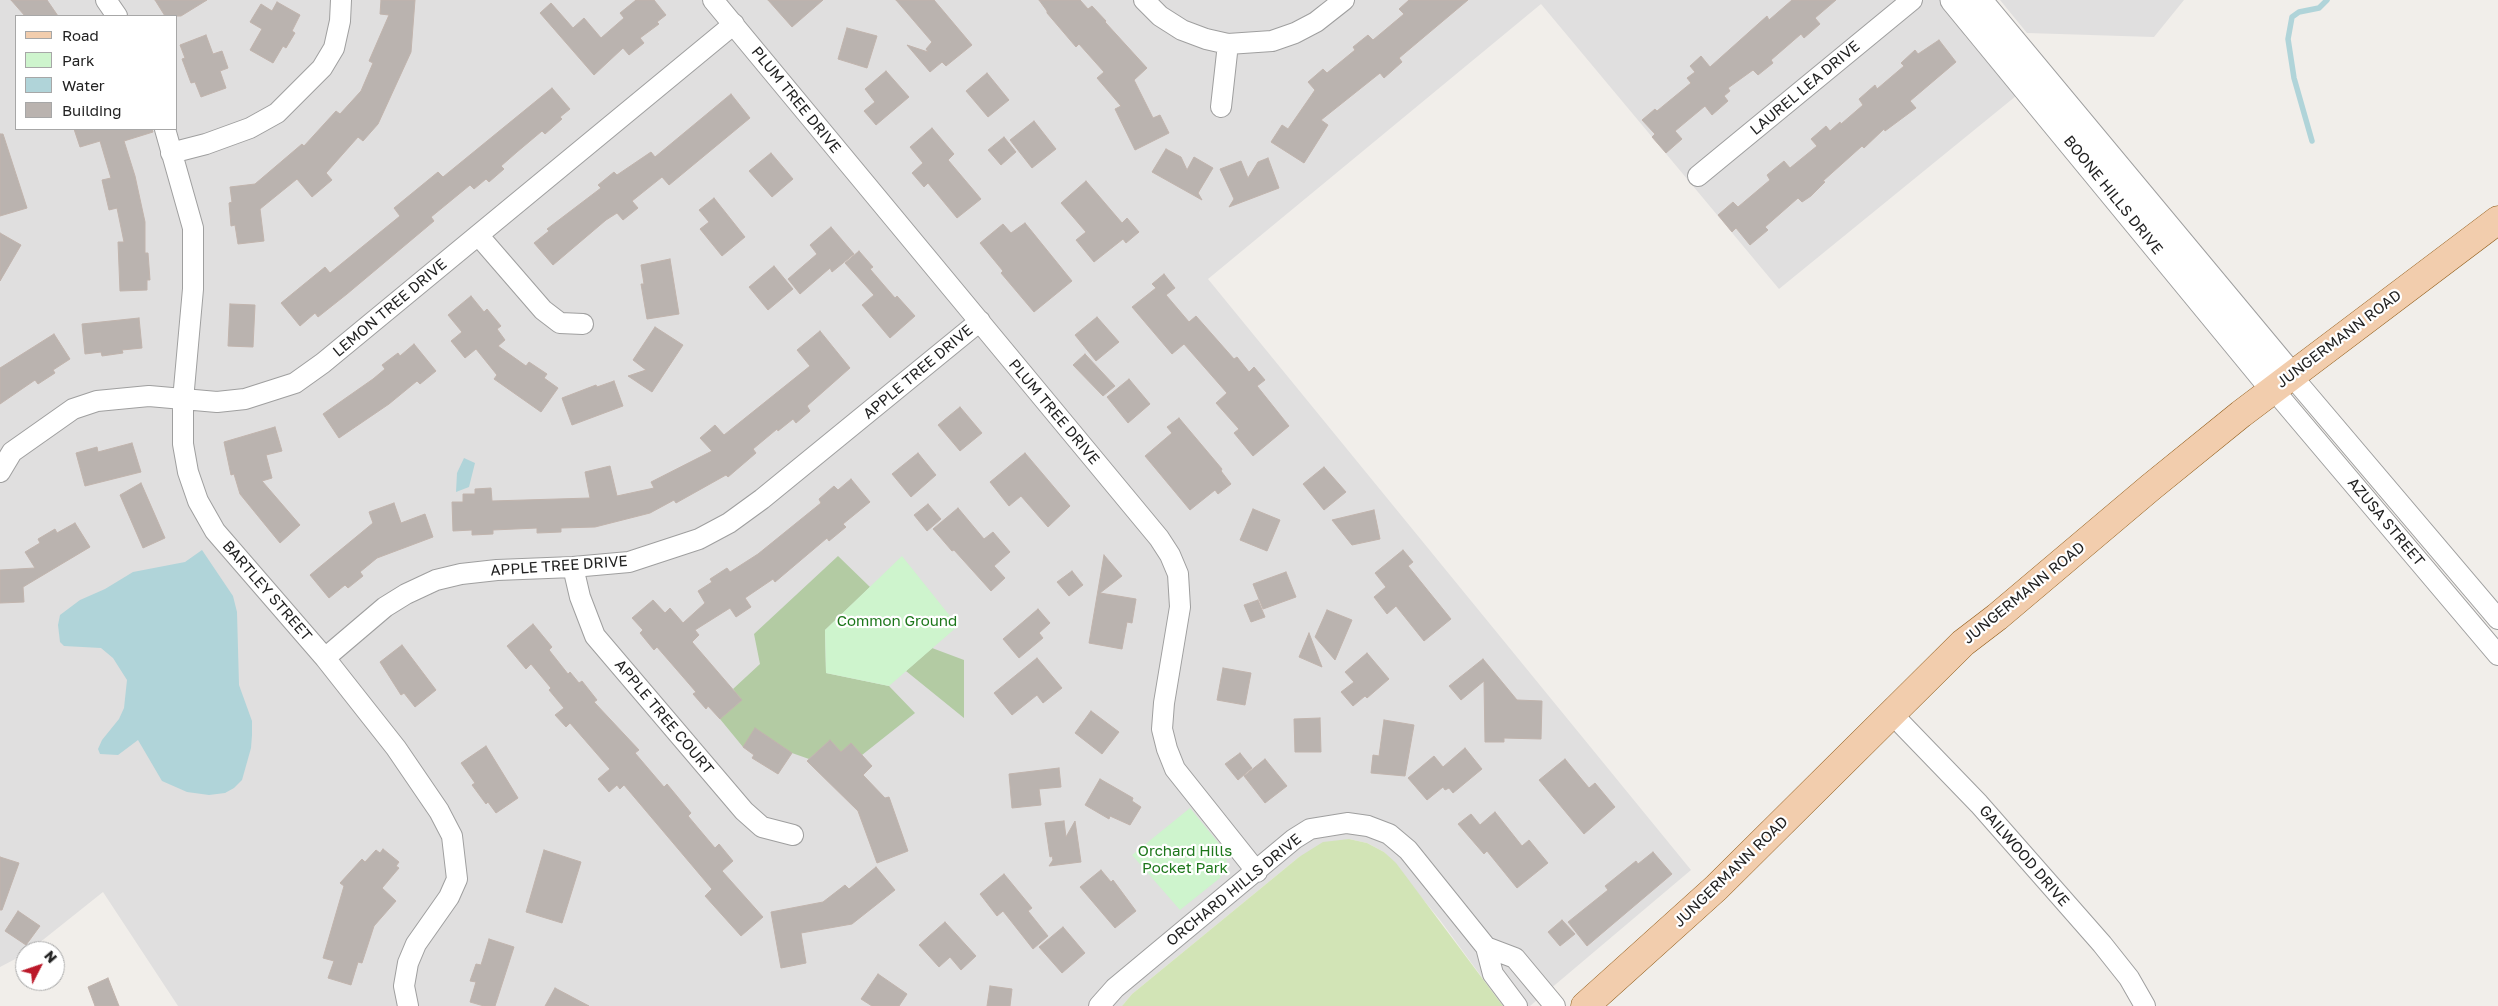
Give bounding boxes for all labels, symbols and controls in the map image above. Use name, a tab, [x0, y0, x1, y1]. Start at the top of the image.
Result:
legend	[15, 15, 178, 130]
text: Road	[62, 26, 99, 44]
street label: LAUREL LEA DRIVE	[1747, 37, 1863, 139]
street label: PLUM TREE DRIVE	[748, 43, 844, 157]
text: Park	[62, 51, 94, 69]
text: Water	[62, 76, 105, 94]
text: Building	[62, 101, 122, 119]
street label: BOONE HILLS DRIVE	[2060, 132, 2166, 258]
street label: LEMON TREE DRIVE	[329, 255, 451, 361]
street label: JUNGERMANN ROAD	[2273, 286, 2405, 392]
street label: APPLE TREE DRIVE	[860, 321, 976, 423]
street label: PLUM TREE DRIVE	[1005, 356, 1103, 468]
street label: AZUSA STREET	[2344, 474, 2428, 570]
street label: BARTLEY STREET	[219, 537, 315, 645]
street label: JUNGERMANN ROAD	[1959, 538, 2089, 648]
street label: APPLE TREE DRIVE	[490, 552, 628, 580]
park label: Common Ground	[837, 612, 957, 630]
street label: APPLE TREE COURT	[611, 656, 717, 778]
street label: GAILWOOD DRIVE	[1975, 802, 2073, 910]
street label: JUNGERMANN ROAD	[1670, 813, 1792, 931]
street label: ORCHARD HILLS DRIVE	[1163, 830, 1305, 950]
park label: Orchard Hills Pocket Park	[1138, 842, 1232, 877]
north arrow	[15, 941, 65, 991]
text: N	[41, 947, 61, 966]

